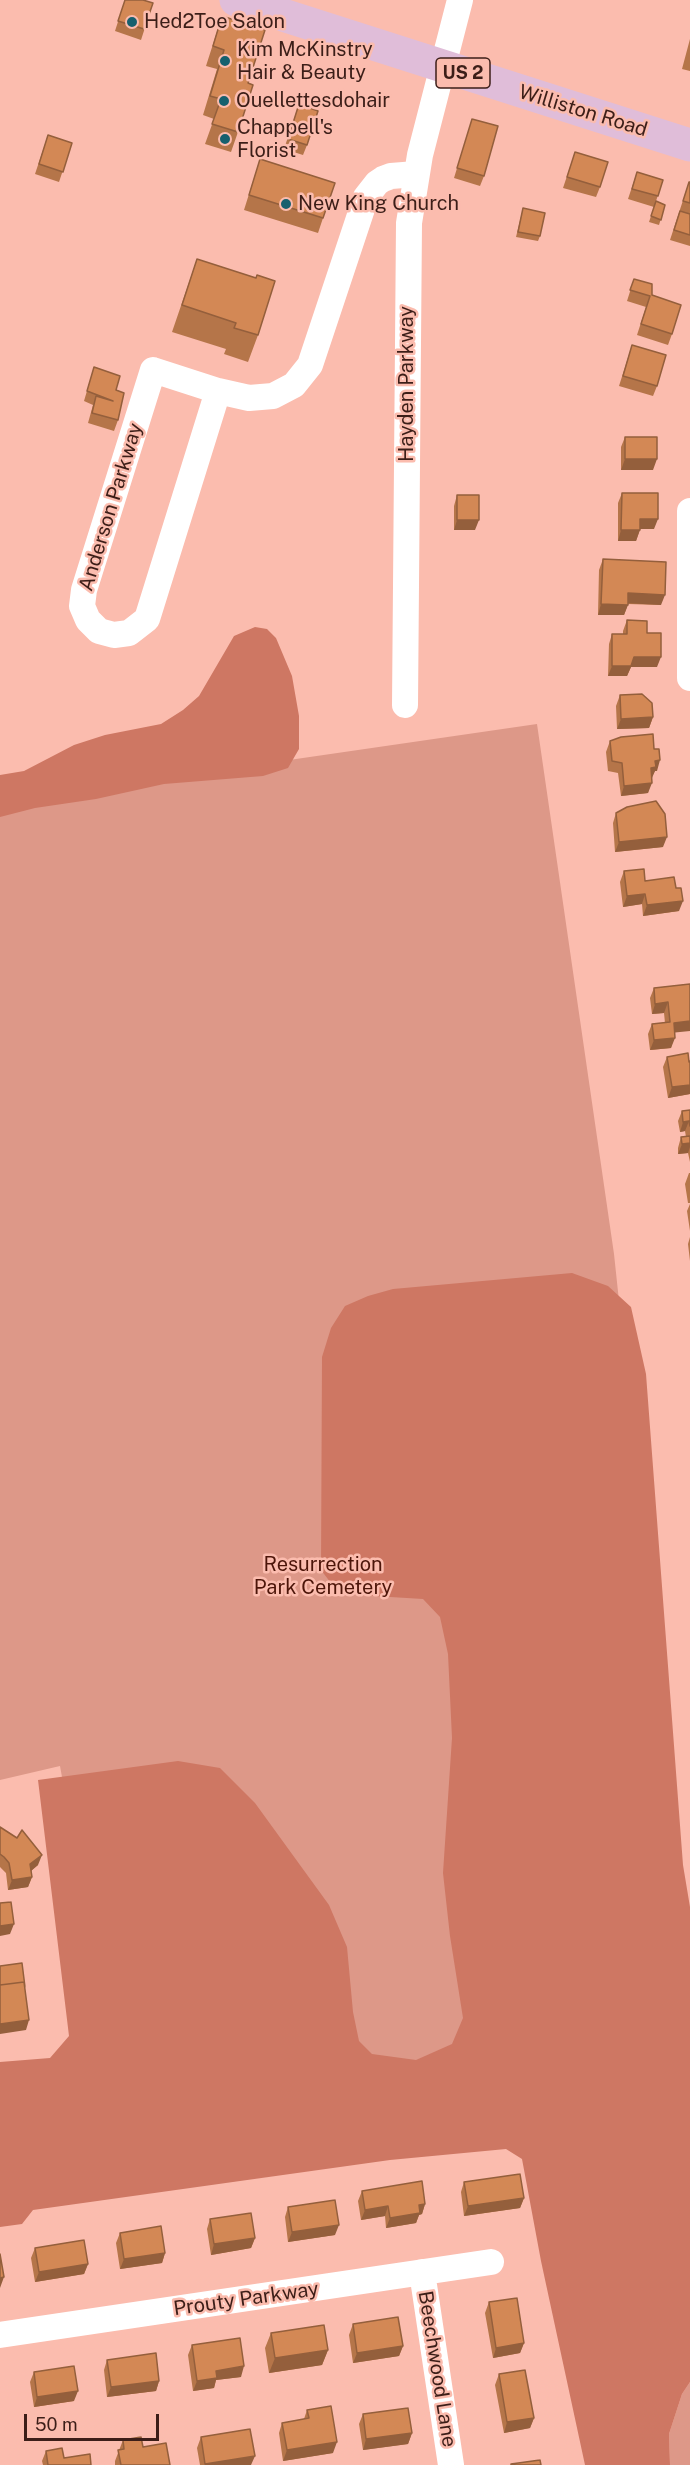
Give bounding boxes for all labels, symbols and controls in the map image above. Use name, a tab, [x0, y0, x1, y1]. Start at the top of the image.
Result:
place label: Hed2Toe Salon	[144, 10, 285, 34]
marker: Hed2Toe Salon	[125, 15, 139, 29]
place label: Kim McKinstry Hair & Beauty	[237, 38, 373, 85]
marker: Kim McKinstry Hair & Beauty	[218, 54, 232, 68]
road number: US 2	[436, 58, 490, 88]
street label: Williston Road	[516, 80, 650, 142]
place label: Ouellettesdohair	[236, 89, 390, 113]
marker: Ouellettesdohair	[217, 94, 231, 108]
place label: Chappell's Florist	[237, 116, 333, 163]
marker: Chappell's Florist	[218, 132, 232, 146]
place label: New King Church	[298, 192, 459, 216]
marker: New King Church	[279, 197, 293, 211]
street label: Hayden Parkway	[395, 306, 419, 462]
street label: Anderson Parkway	[74, 420, 148, 594]
park label: Resurrection Park Cemetery	[254, 1553, 392, 1600]
street label: Prouty Parkway	[172, 2277, 320, 2321]
street label: Beechwood Lane	[413, 2289, 461, 2449]
scale bar	[27, 2402, 162, 2440]
text: 50 m	[35, 2414, 78, 2435]

